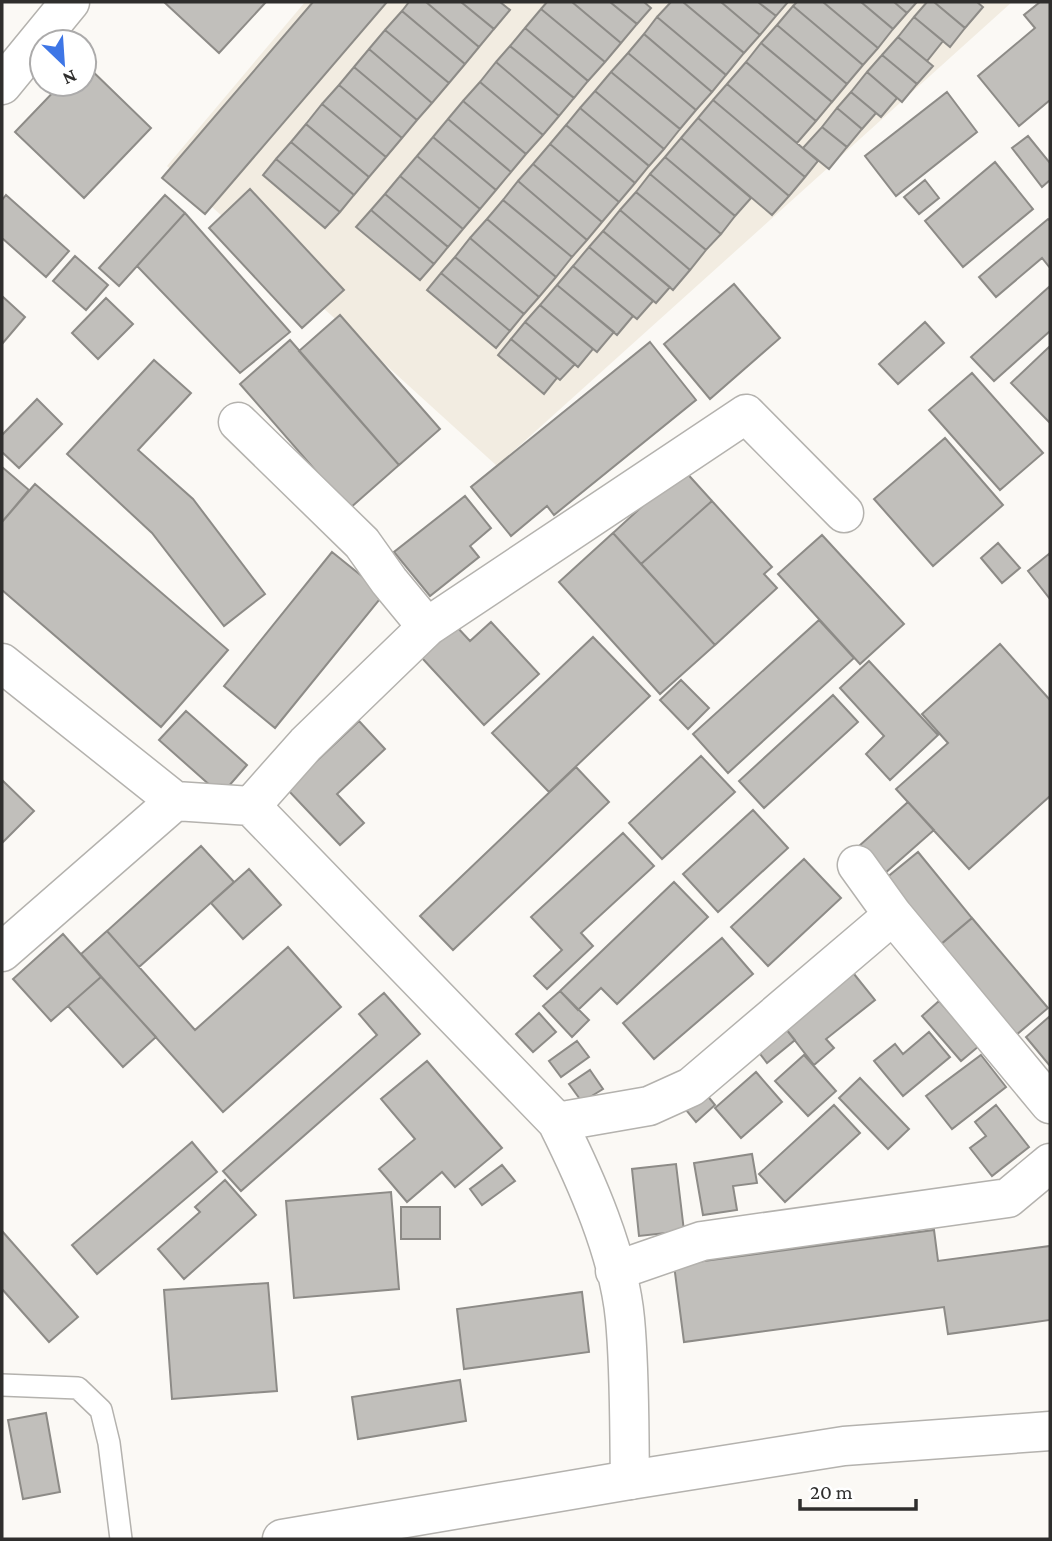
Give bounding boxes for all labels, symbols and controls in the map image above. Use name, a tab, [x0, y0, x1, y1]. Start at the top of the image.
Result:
north arrow	[28, 28, 98, 98]
text: N	[60, 66, 80, 90]
scale bar	[800, 1468, 916, 1512]
text: 20 m	[810, 1480, 853, 1504]

